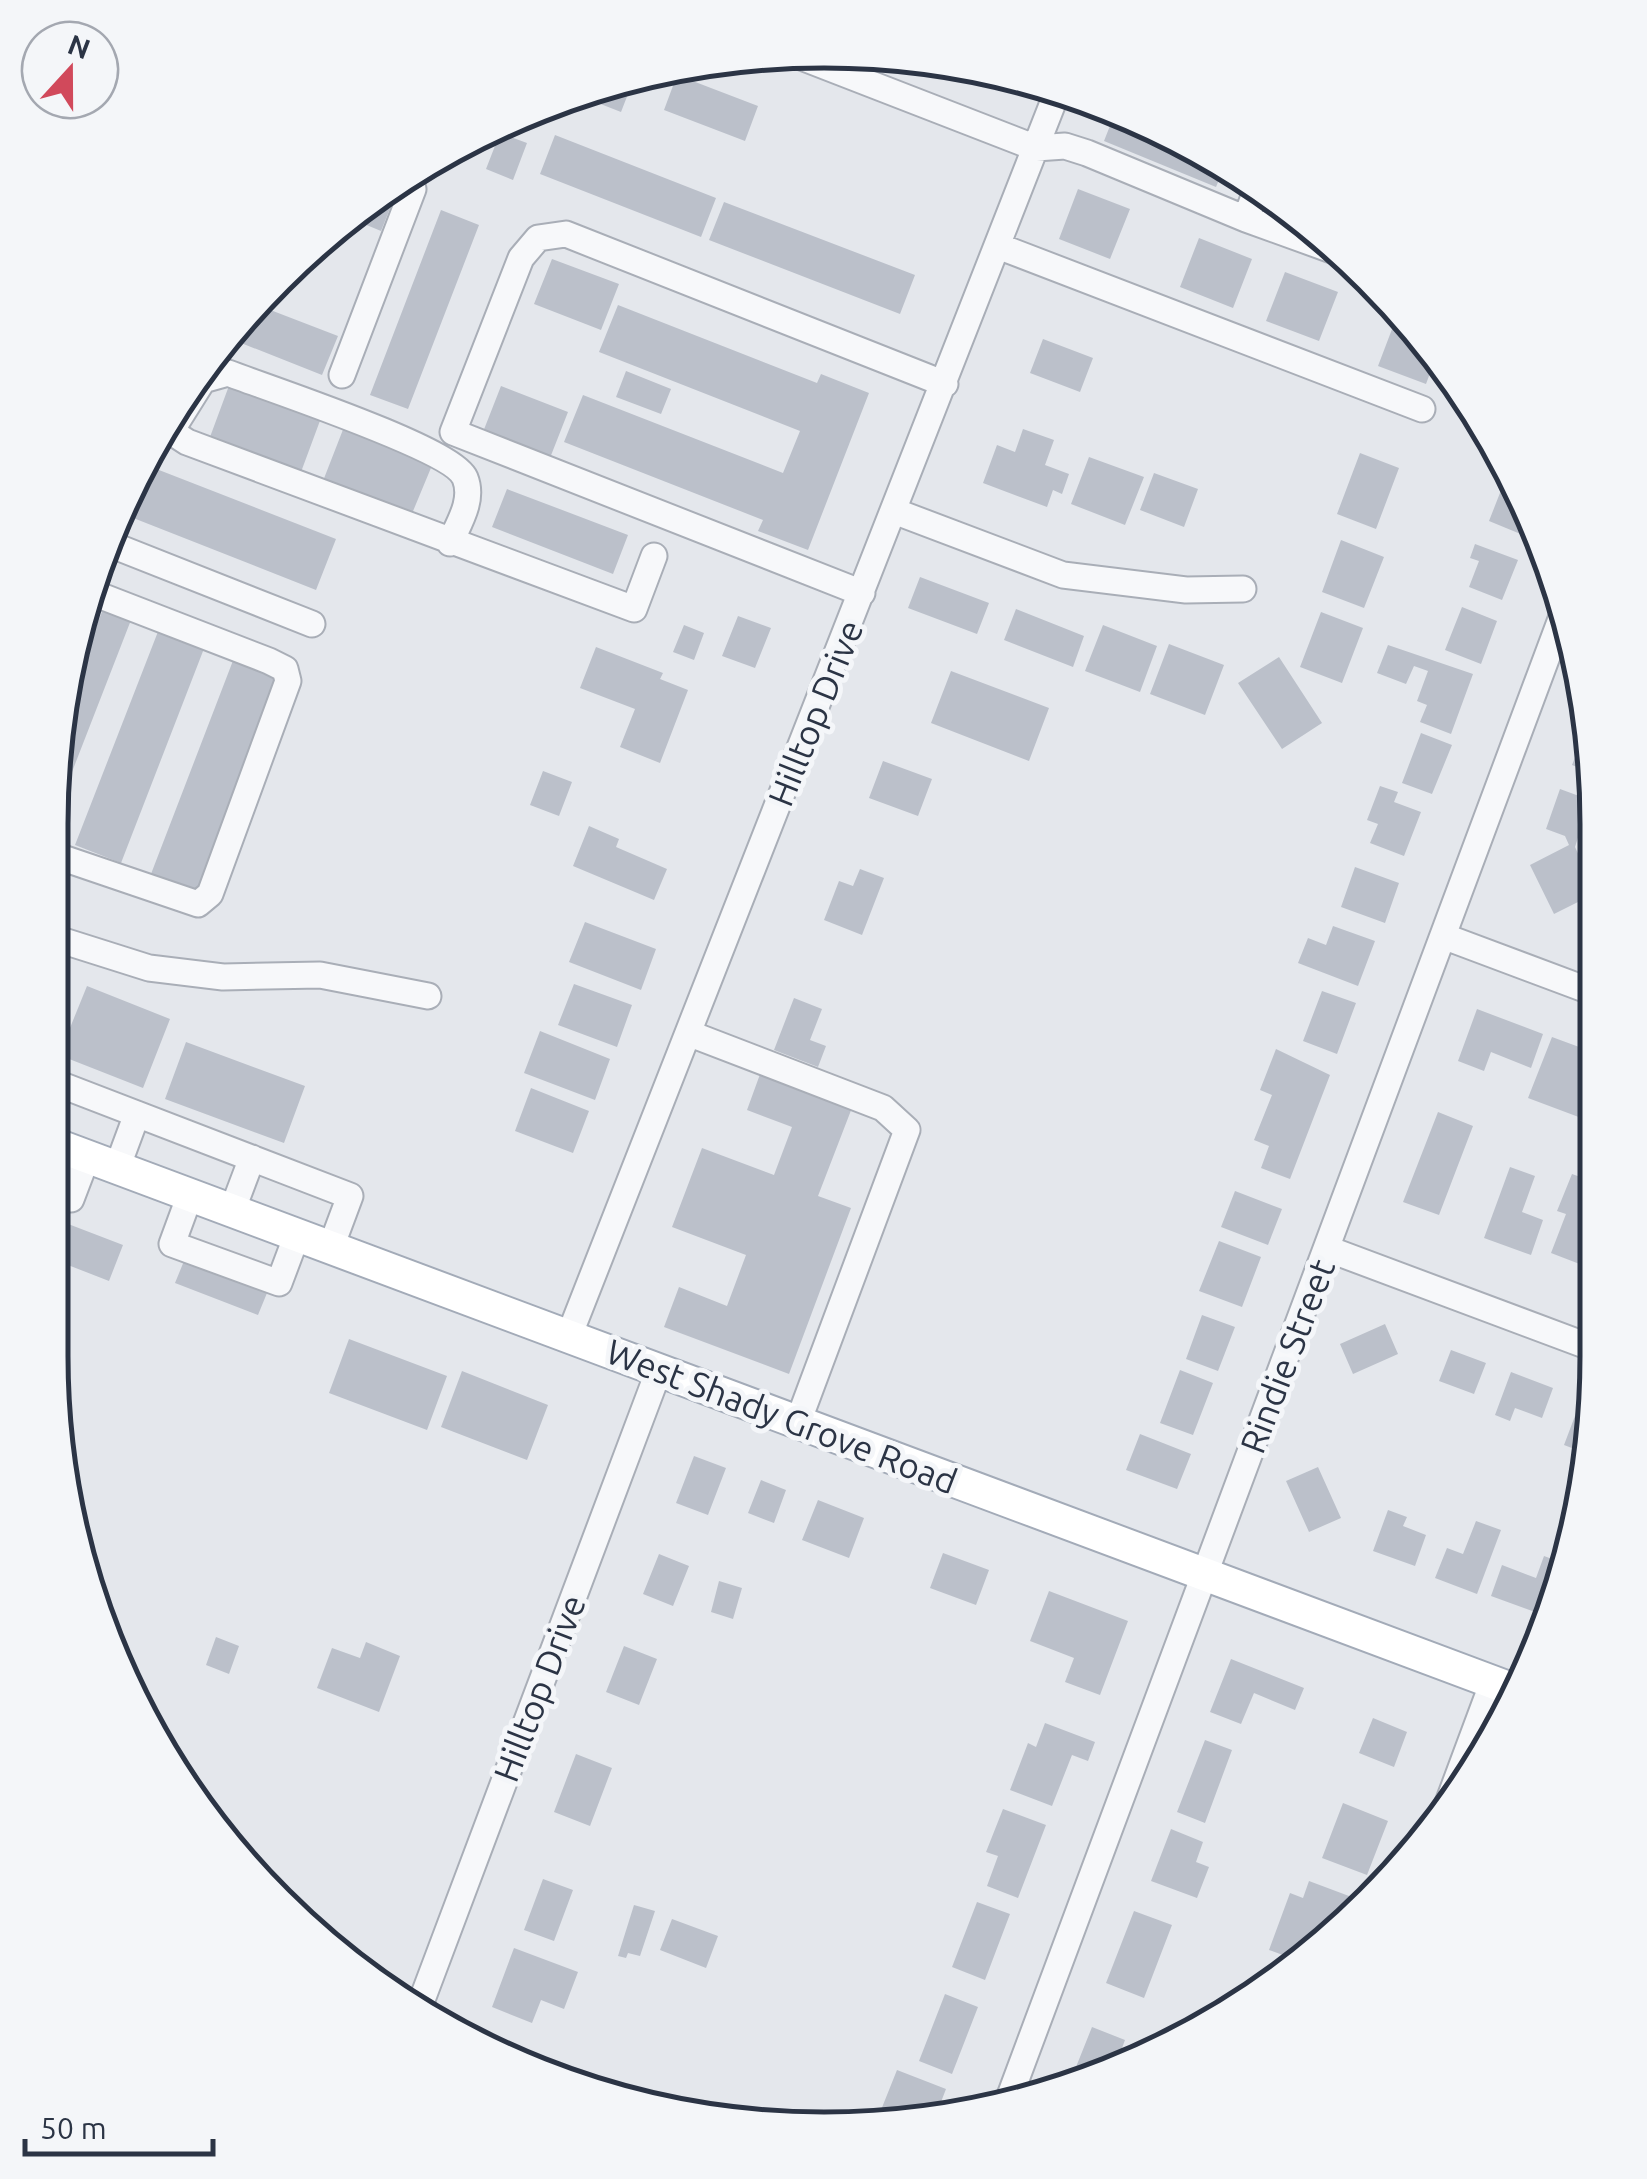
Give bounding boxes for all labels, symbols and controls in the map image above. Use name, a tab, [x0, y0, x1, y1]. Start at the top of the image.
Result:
north arrow	[20, 20, 120, 120]
text: N	[64, 28, 94, 64]
street label: Hilltop Drive	[760, 614, 870, 812]
street label: Rindie Street	[1232, 1253, 1342, 1459]
street label: West Shady Grove Road	[601, 1331, 963, 1501]
street label: Hilltop Drive	[485, 1589, 593, 1787]
scale bar	[25, 2094, 212, 2156]
text: 50 m	[40, 2111, 107, 2145]

